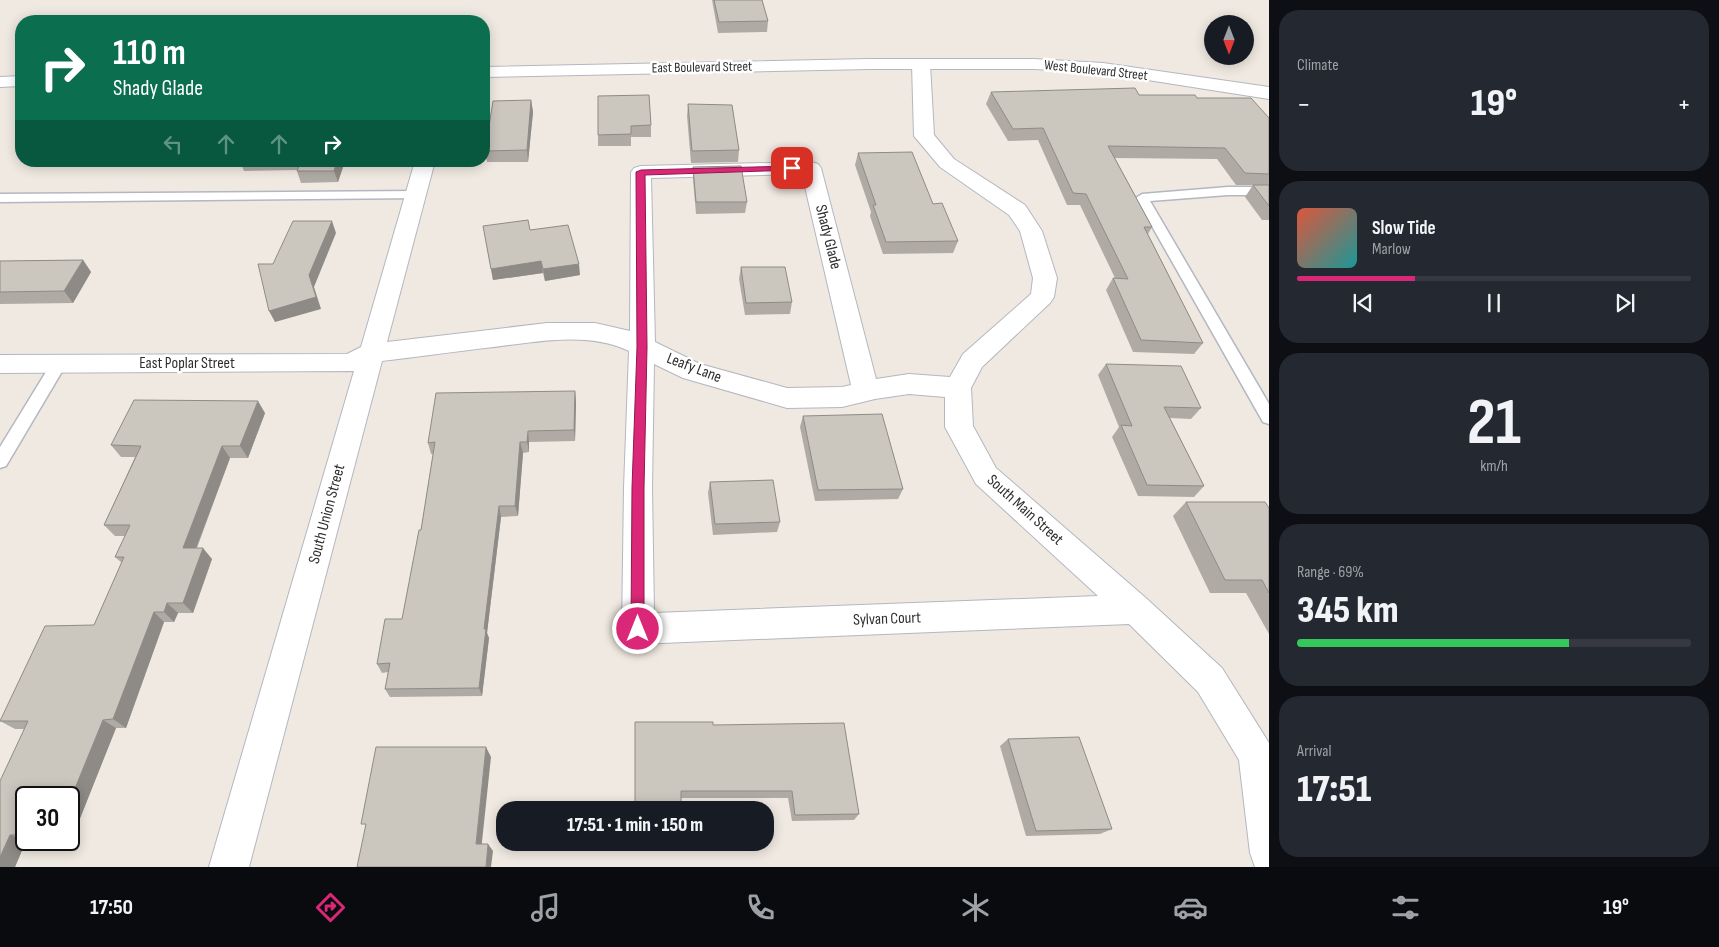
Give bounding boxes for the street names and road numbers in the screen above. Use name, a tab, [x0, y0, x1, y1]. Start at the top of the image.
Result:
street label: West Boulevard Street	[1043, 56, 1149, 84]
street label: East Boulevard Street	[652, 58, 752, 76]
street label: Shady Glade	[811, 203, 845, 271]
street label: Leafy Lane	[664, 349, 724, 387]
street label: East Poplar Street	[139, 354, 235, 373]
street label: South Union Street	[305, 462, 349, 566]
street label: South Main Street	[983, 471, 1067, 549]
street label: Sylvan Court	[853, 608, 921, 630]

